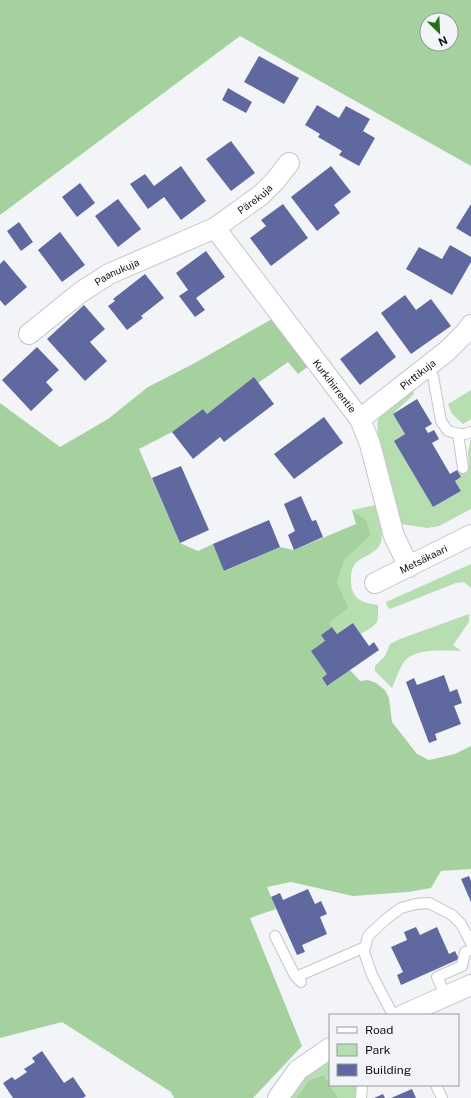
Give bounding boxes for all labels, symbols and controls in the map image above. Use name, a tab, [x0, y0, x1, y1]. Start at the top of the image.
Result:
north arrow	[419, 12, 459, 52]
text: N	[437, 34, 449, 48]
street label: Pärekuja	[235, 181, 275, 216]
street label: Paanukuja	[92, 256, 141, 288]
street label: Pirttikuja	[397, 356, 438, 392]
street label: Kurkihirrentie	[311, 357, 359, 415]
street label: Metsäkaari	[398, 542, 449, 576]
legend	[329, 1014, 459, 1086]
text: Road	[365, 1023, 393, 1037]
text: Park	[365, 1043, 391, 1057]
text: Building	[365, 1063, 411, 1077]

